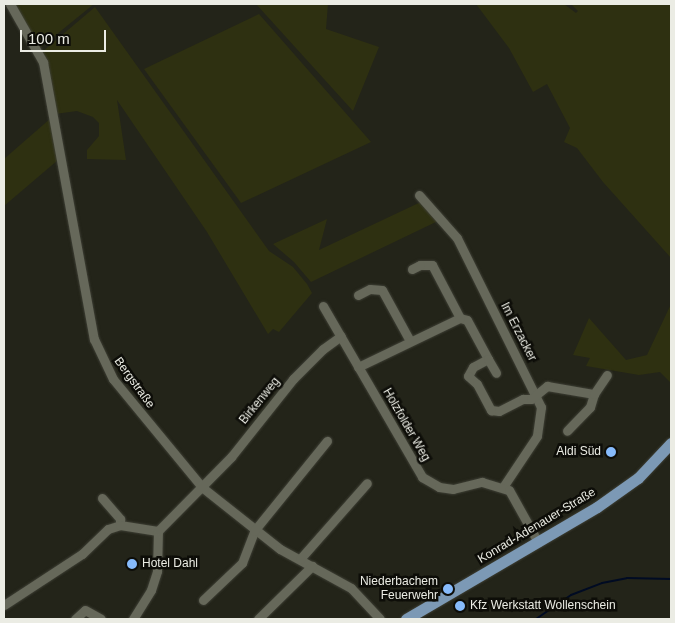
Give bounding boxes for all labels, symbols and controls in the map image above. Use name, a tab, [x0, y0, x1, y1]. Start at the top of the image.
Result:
scale bar	[22, 20, 109, 52]
text: 100 m	[28, 30, 70, 47]
street label: Im Erzacker	[497, 300, 539, 364]
street label: Bergstraße	[111, 355, 157, 411]
street label: Birkenweg	[237, 375, 283, 427]
street label: Holzfolder Weg	[379, 386, 433, 464]
place label: Aldi Süd	[556, 445, 601, 459]
marker: Aldi Süd	[605, 446, 617, 458]
street label: Konrad-Adenauer-Straße	[476, 485, 598, 567]
place label: Hotel Dahl	[142, 557, 198, 571]
marker: Hotel Dahl	[126, 558, 138, 570]
place label: Niederbachem Feuerwehr	[360, 575, 438, 603]
marker: Niederbachem Feuerwehr	[442, 583, 454, 595]
place label: Kfz Werkstatt Wollenschein	[470, 599, 616, 613]
marker: Kfz Werkstatt Wollenschein	[454, 600, 466, 612]

